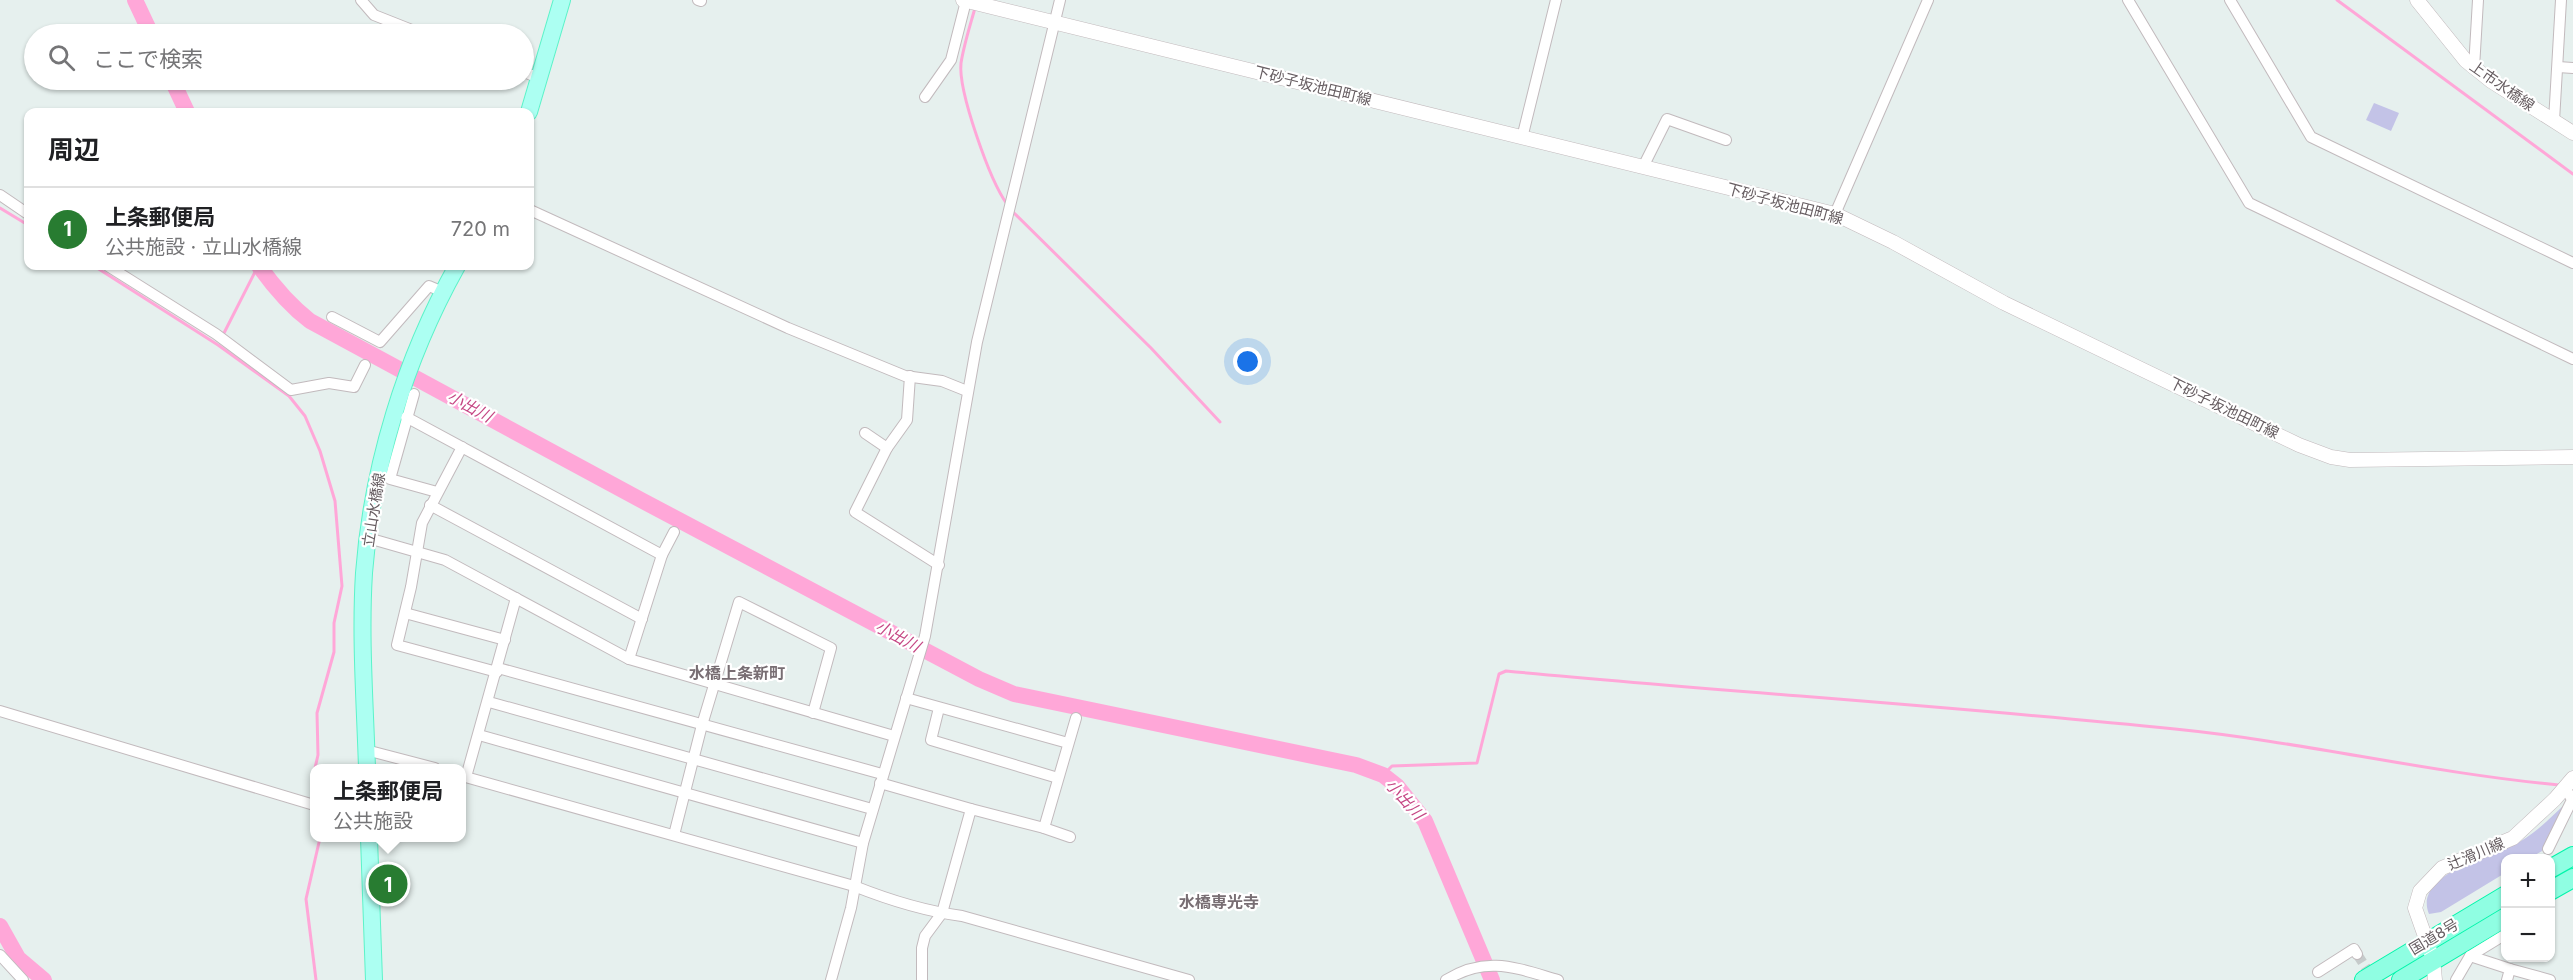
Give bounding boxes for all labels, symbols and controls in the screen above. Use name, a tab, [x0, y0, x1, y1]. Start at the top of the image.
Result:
search box	[24, 24, 534, 90]
icon: search	[45, 41, 78, 74]
text: ここで検索	[93, 46, 203, 72]
street label: 上市水橋線	[2466, 56, 2538, 115]
street label: 下砂子坂池田町線	[1253, 62, 1374, 109]
text: 周辺	[48, 134, 100, 165]
street label: 下砂子坂池田町線	[1725, 179, 1846, 228]
text: 上条郵便局	[105, 204, 215, 230]
text: 1	[63, 217, 72, 241]
text: 720 m	[451, 217, 510, 241]
text: 公共施設 · 立山水橋線	[105, 235, 302, 259]
your location	[1233, 347, 1262, 376]
street label: 下砂子坂池田町線	[2166, 373, 2282, 442]
water label: 小出川	[444, 386, 498, 427]
street label: 立山水橋線	[358, 471, 389, 548]
water label: 小出川	[872, 616, 926, 657]
district label: 水橋上条新町	[689, 663, 785, 683]
popup	[310, 764, 466, 842]
water label: 小出川	[1382, 774, 1430, 825]
text: 上条郵便局	[333, 778, 443, 804]
text: 公共施設	[333, 809, 413, 833]
street label: 辻滑川線	[2444, 833, 2507, 874]
map controls	[2501, 854, 2555, 962]
button: +	[2501, 854, 2555, 908]
pin: 1	[368, 862, 408, 906]
district label: 水橋専光寺	[1179, 892, 1259, 912]
button: −	[2501, 908, 2555, 962]
street label: 国道8号	[2406, 914, 2462, 959]

